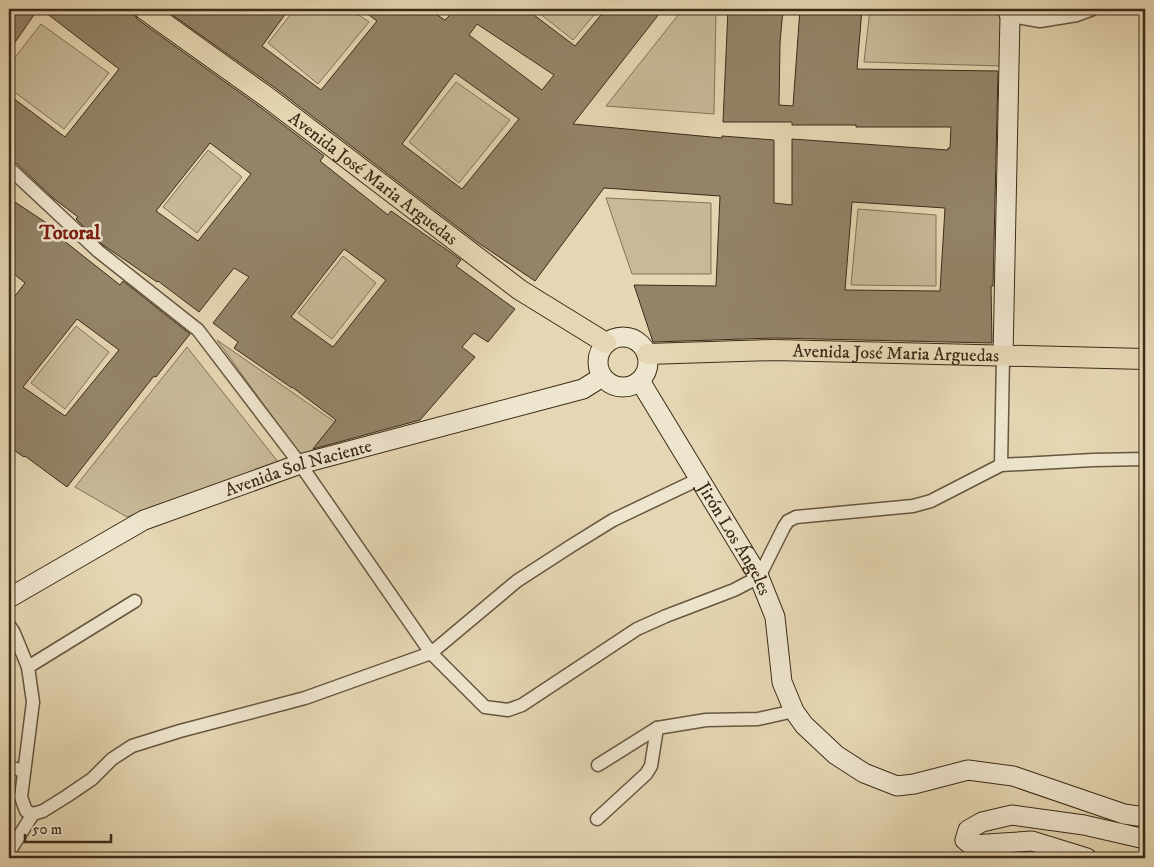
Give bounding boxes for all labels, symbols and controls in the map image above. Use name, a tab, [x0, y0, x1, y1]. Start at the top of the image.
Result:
street label: Avenida José Maria Arguedas	[284, 108, 462, 250]
district label: Totoral	[39, 221, 101, 246]
street label: Avenida José Maria Arguedas	[792, 340, 999, 367]
street label: Avenida Sol Naciente	[222, 435, 374, 502]
street label: Jirón Los Ángeles	[691, 477, 775, 599]
scale bar	[25, 812, 111, 844]
text: 50 m	[32, 820, 62, 839]

